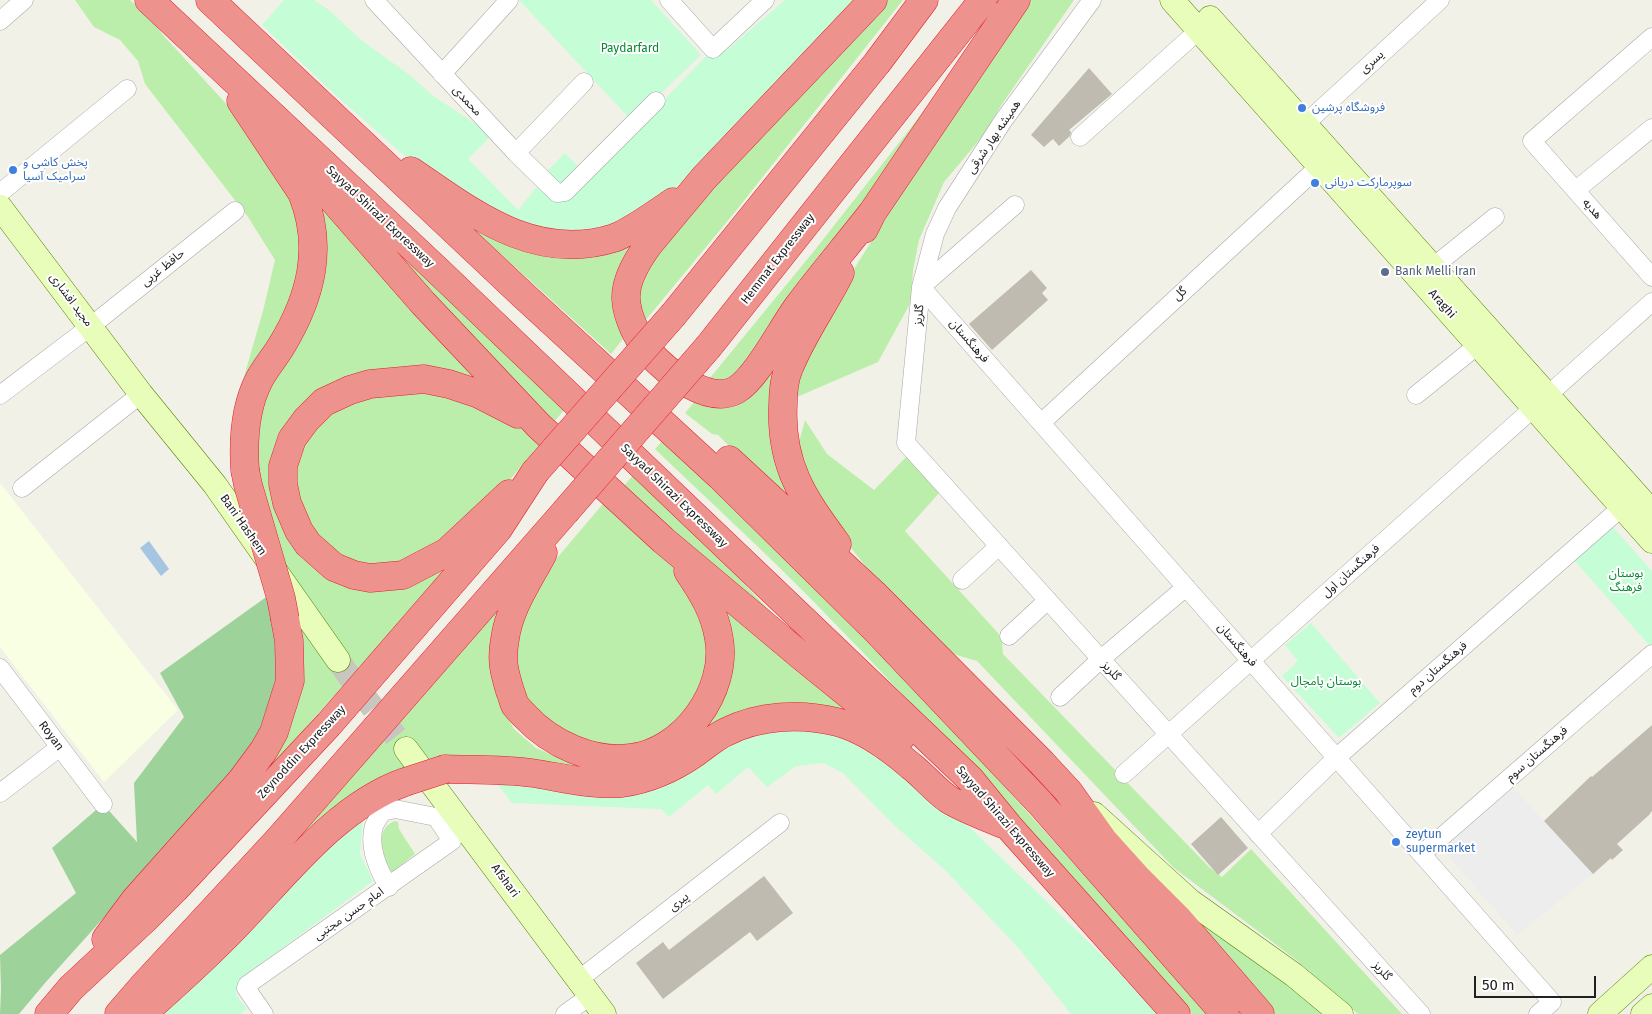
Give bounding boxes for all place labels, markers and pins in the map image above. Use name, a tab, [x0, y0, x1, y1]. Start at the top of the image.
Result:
place label: فروشگاه پرشین	[1312, 101, 1385, 115]
marker: فروشگاه پرشین	[1296, 102, 1308, 114]
place label: پخش کاشی و سرامیک آسیا	[23, 156, 88, 184]
marker: پخش کاشی و سرامیک آسیا	[7, 164, 19, 176]
place label: سوپرمارکت دریانی	[1325, 176, 1412, 190]
marker: سوپرمارکت دریانی	[1309, 177, 1321, 189]
place label: Bank Melli Iran	[1395, 265, 1476, 279]
marker: Bank Melli Iran	[1379, 266, 1391, 278]
place label: zeytun supermarket	[1406, 828, 1475, 856]
marker: zeytun supermarket	[1390, 836, 1402, 848]

